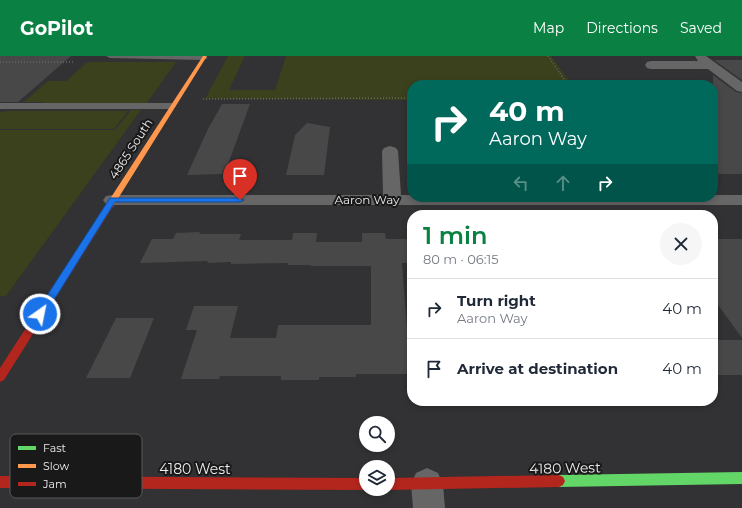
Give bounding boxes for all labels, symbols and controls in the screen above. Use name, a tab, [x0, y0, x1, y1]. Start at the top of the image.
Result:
text: GoPilot	[20, 17, 93, 40]
text: Map	[533, 19, 564, 37]
text: Directions	[586, 19, 658, 37]
text: Saved	[680, 19, 722, 37]
text: 40 m	[489, 94, 565, 128]
icon: right	[423, 96, 475, 148]
street label: 4865 South	[106, 116, 156, 182]
text: Aaron Way	[489, 128, 587, 150]
pin	[223, 159, 257, 200]
icon: arrive	[229, 165, 251, 187]
icon: left	[510, 172, 532, 194]
icon: ahead	[552, 172, 574, 194]
icon: right	[594, 172, 616, 194]
street label: Aaron Way	[334, 192, 400, 207]
text: 1 min	[423, 221, 487, 250]
button: close	[660, 223, 702, 265]
text: 80 m · 06:15	[423, 251, 499, 267]
text: Turn right	[457, 291, 536, 310]
position arrow	[19, 293, 61, 335]
icon: right	[423, 298, 445, 320]
text: 40 m	[662, 299, 702, 318]
text: Aaron Way	[457, 310, 528, 326]
icon: arrive	[423, 358, 445, 380]
text: Arrive at destination	[457, 359, 618, 378]
text: 40 m	[662, 359, 702, 378]
map controls	[359, 416, 395, 496]
button: search	[359, 416, 395, 452]
legend	[10, 434, 142, 498]
text: Fast	[43, 441, 67, 455]
street label: 4180 West	[529, 458, 601, 478]
text: Slow	[43, 459, 69, 473]
street label: 4180 West	[159, 460, 231, 478]
button: layers	[359, 460, 395, 496]
text: Jam	[42, 477, 67, 491]

